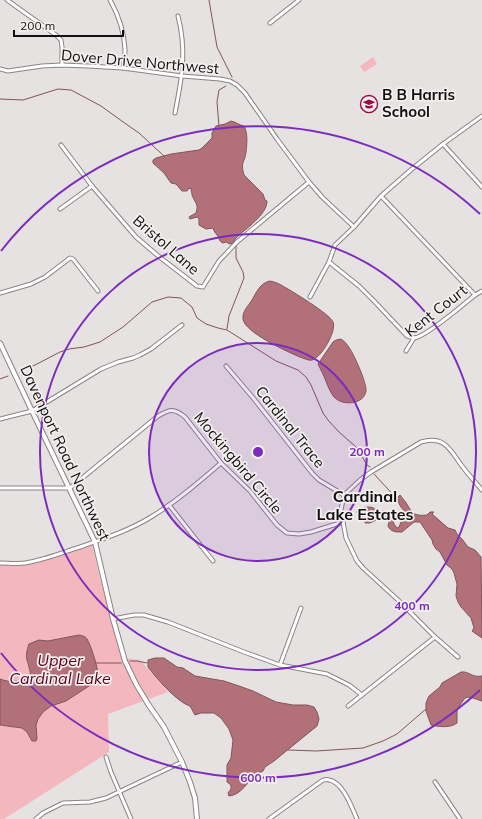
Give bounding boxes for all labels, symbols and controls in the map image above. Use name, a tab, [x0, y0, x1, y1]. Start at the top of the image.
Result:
scale bar	[14, 12, 123, 38]
text: 200 m	[20, 18, 55, 33]
street label: Dover Drive Northwest	[60, 45, 220, 78]
place label: B B Harris School	[382, 85, 455, 121]
school or university icon: B B Harris School	[359, 94, 379, 114]
street label: Bristol Lane	[129, 211, 203, 279]
street label: Kent Court	[401, 280, 471, 341]
street label: Davenport Road Northwest	[16, 362, 115, 544]
street label: Cardinal Trace	[252, 382, 329, 471]
street label: Mockingbird Circle	[190, 408, 287, 517]
text: 200 m	[349, 444, 385, 459]
centre of rings	[251, 445, 265, 459]
district label: Cardinal Lake Estates	[317, 486, 413, 524]
text: 400 m	[394, 598, 430, 613]
water label: Upper Cardinal Lake	[9, 650, 111, 688]
text: 600 m	[240, 770, 276, 785]

